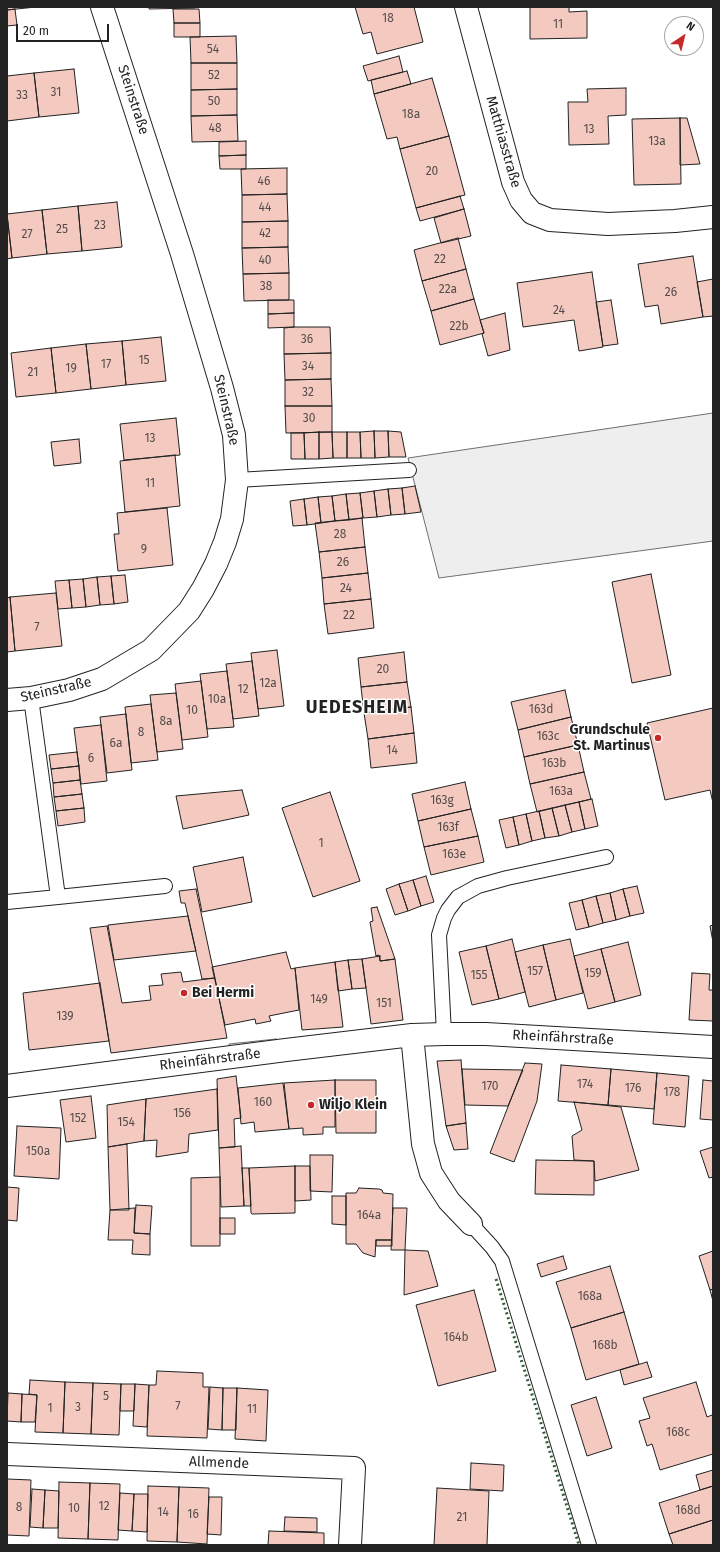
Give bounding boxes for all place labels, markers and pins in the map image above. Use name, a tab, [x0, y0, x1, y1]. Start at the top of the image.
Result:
place label: Grundschule St. Martinus	[570, 722, 650, 754]
marker: Grundschule St. Martinus	[653, 733, 663, 743]
place label: Bei Hermi	[192, 985, 254, 1001]
marker: Bei Hermi	[179, 988, 189, 998]
place label: Wiljo Klein	[319, 1097, 387, 1113]
marker: Wiljo Klein	[306, 1100, 316, 1110]

